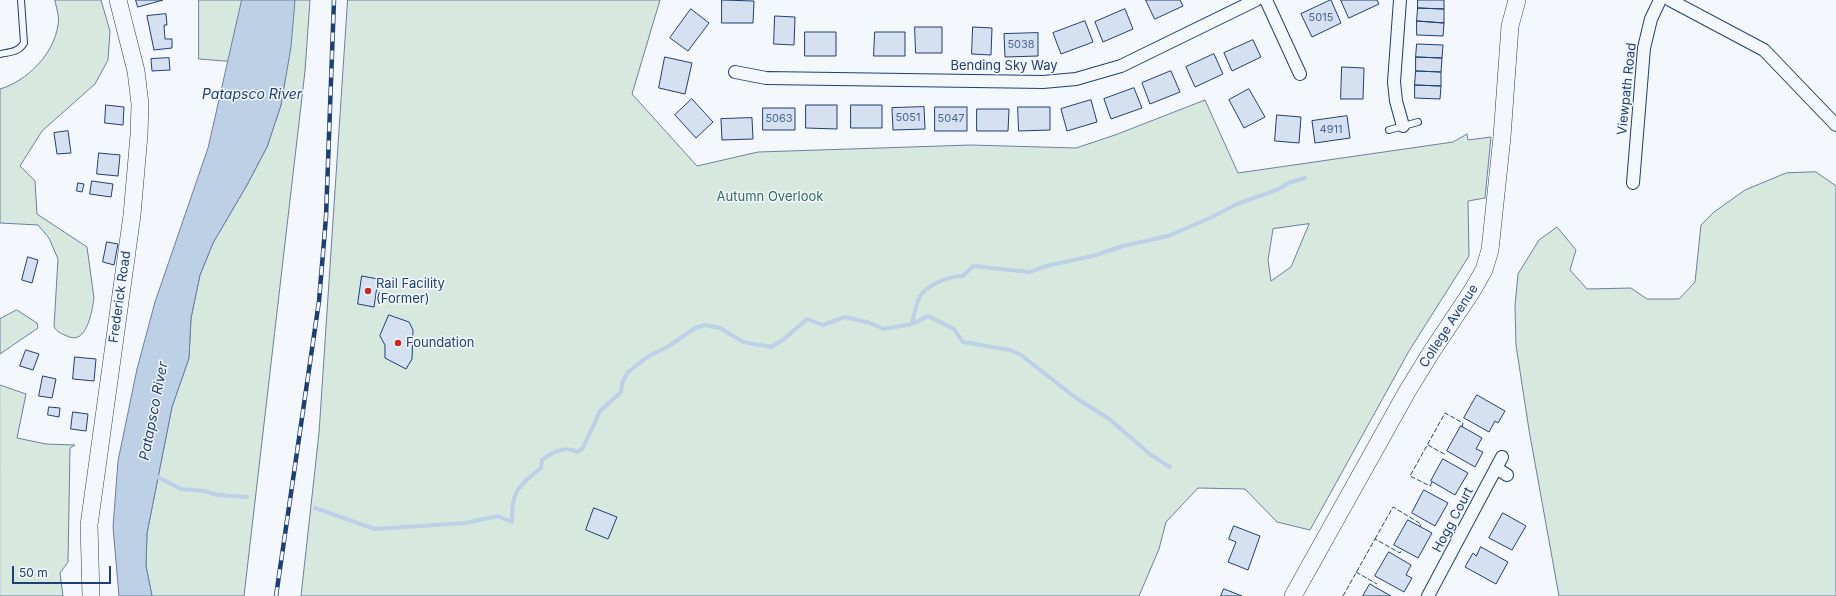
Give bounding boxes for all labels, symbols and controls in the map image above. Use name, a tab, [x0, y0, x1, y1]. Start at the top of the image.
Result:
house number: 5015	[1309, 11, 1333, 25]
house number: 5038	[1007, 38, 1035, 52]
street label: Viewpath Road	[1614, 42, 1640, 136]
street label: Bending Sky Way	[950, 58, 1058, 74]
water label: Patapsco River	[202, 87, 302, 103]
house number: 5051	[896, 111, 920, 125]
house number: 5063	[765, 112, 793, 126]
house number: 5047	[938, 112, 964, 126]
house number: 4911	[1320, 123, 1342, 137]
park label: Autumn Overlook	[717, 189, 823, 205]
street label: Frederick Road	[106, 250, 134, 344]
place label: Rail Facility (Former)	[376, 276, 445, 307]
street label: College Avenue	[1416, 281, 1482, 371]
marker: Rail Facility (Former)	[363, 286, 373, 296]
place label: Foundation	[406, 335, 474, 351]
marker: Foundation	[393, 338, 403, 348]
water label: Patapsco River	[136, 360, 172, 462]
street label: Hogg Court	[1429, 485, 1477, 555]
scale bar	[14, 558, 113, 584]
text: 50 m	[19, 565, 48, 580]

